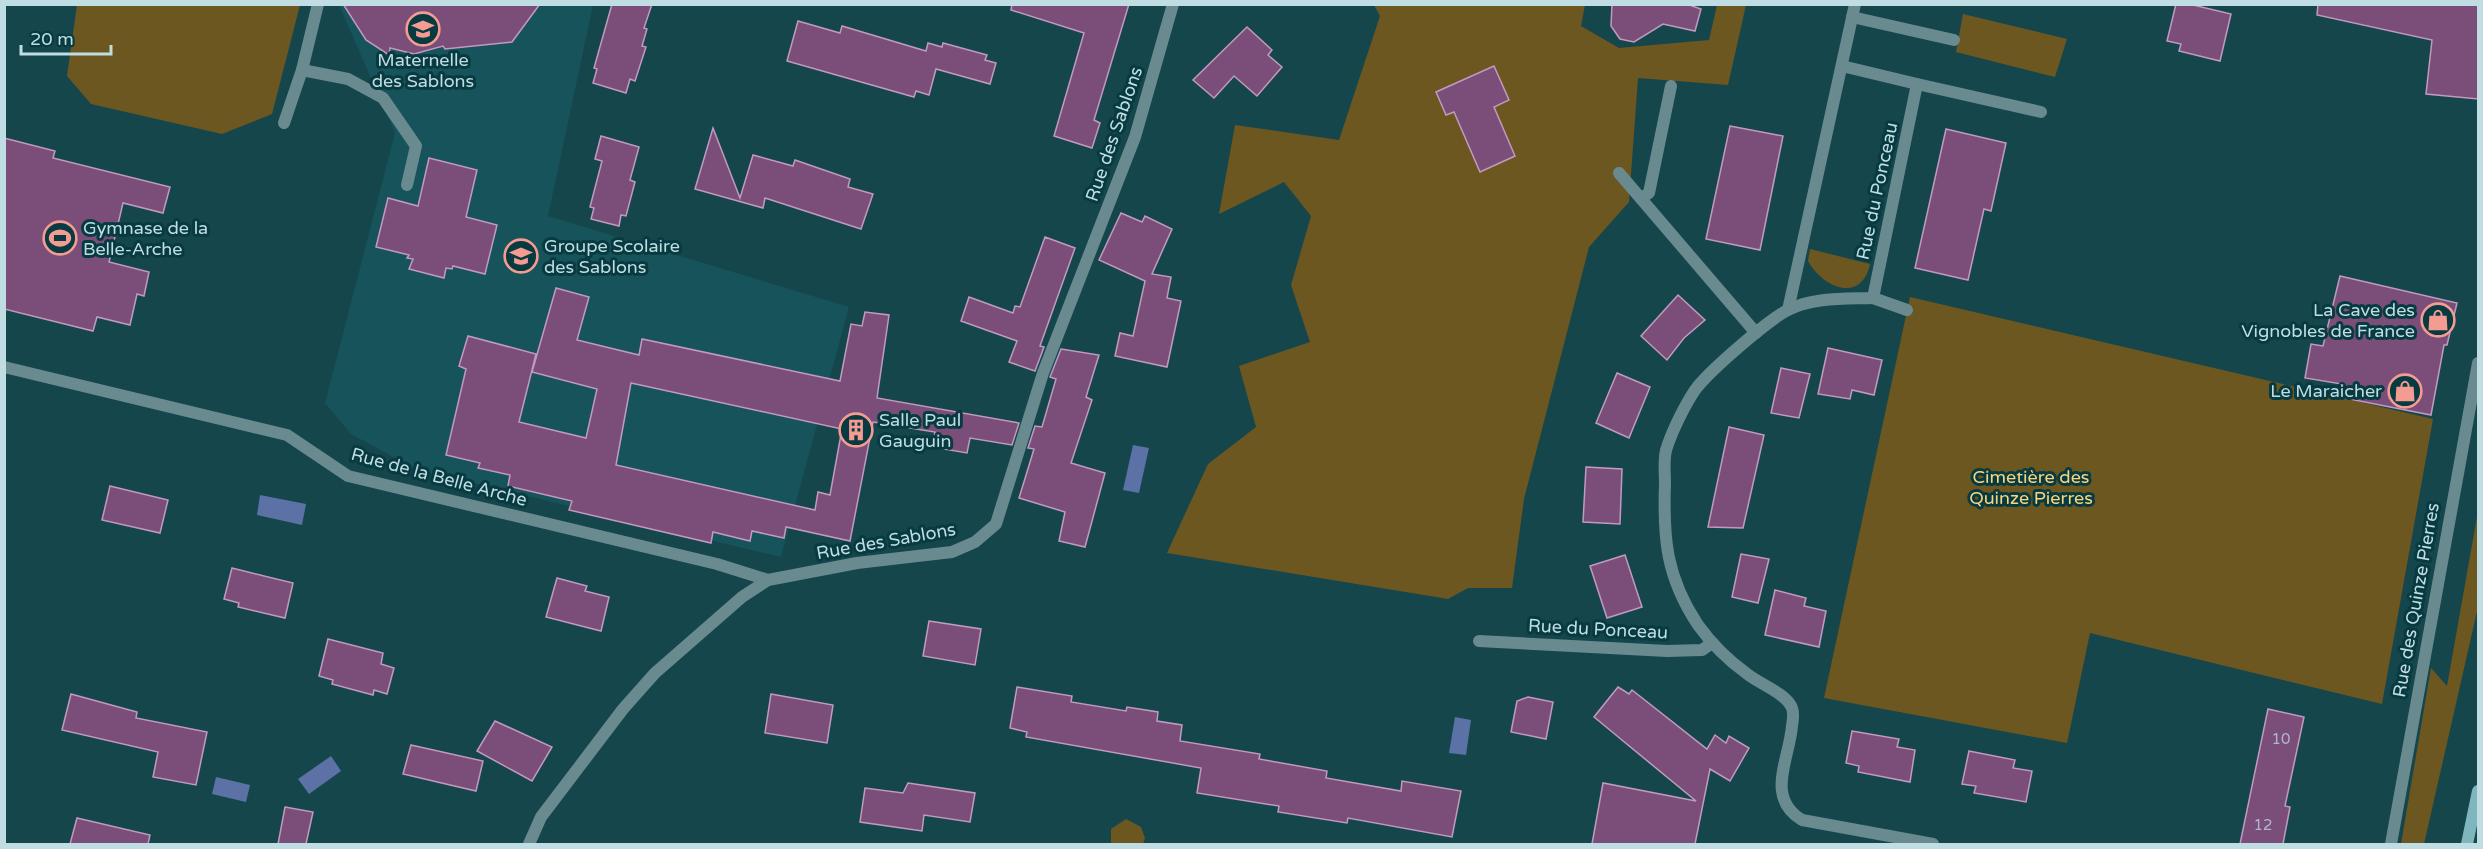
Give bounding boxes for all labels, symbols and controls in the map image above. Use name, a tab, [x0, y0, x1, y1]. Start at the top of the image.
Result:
school or university icon: Maternelle des Sablons	[405, 11, 441, 47]
scale bar	[21, 18, 111, 56]
text: 20 m	[30, 28, 74, 50]
place label: Maternelle des Sablons	[372, 49, 474, 92]
street label: Rue des Sablons	[1081, 64, 1147, 204]
street label: Rue du Ponceau	[1852, 120, 1902, 262]
place label: Gymnase de la Belle-Arche	[83, 217, 208, 260]
sports icon: Gymnase de la Belle-Arche	[42, 220, 78, 256]
place label: Groupe Scolaire des Sablons	[544, 235, 680, 278]
school or university icon: Groupe Scolaire des Sablons	[503, 238, 539, 274]
place label: La Cave des Vignobles de France	[2241, 299, 2415, 342]
shop icon: La Cave des Vignobles de France	[2420, 302, 2456, 338]
shop icon: Le Maraicher	[2387, 373, 2423, 409]
place label: Le Maraicher	[2270, 380, 2382, 402]
place label: Salle Paul Gauguin	[879, 409, 961, 452]
building icon: Salle Paul Gauguin	[838, 412, 874, 448]
street label: Rue de la Belle Arche	[349, 443, 529, 511]
park label: Cimetière des Quinze Pierres	[1969, 466, 2093, 509]
street label: Rue des Quinze Pierres	[2388, 501, 2444, 699]
street label: Rue des Sablons	[815, 518, 957, 564]
street label: Rue du Ponceau	[1527, 614, 1669, 644]
house number: 10	[2272, 730, 2290, 748]
house number: 12	[2254, 816, 2272, 834]

